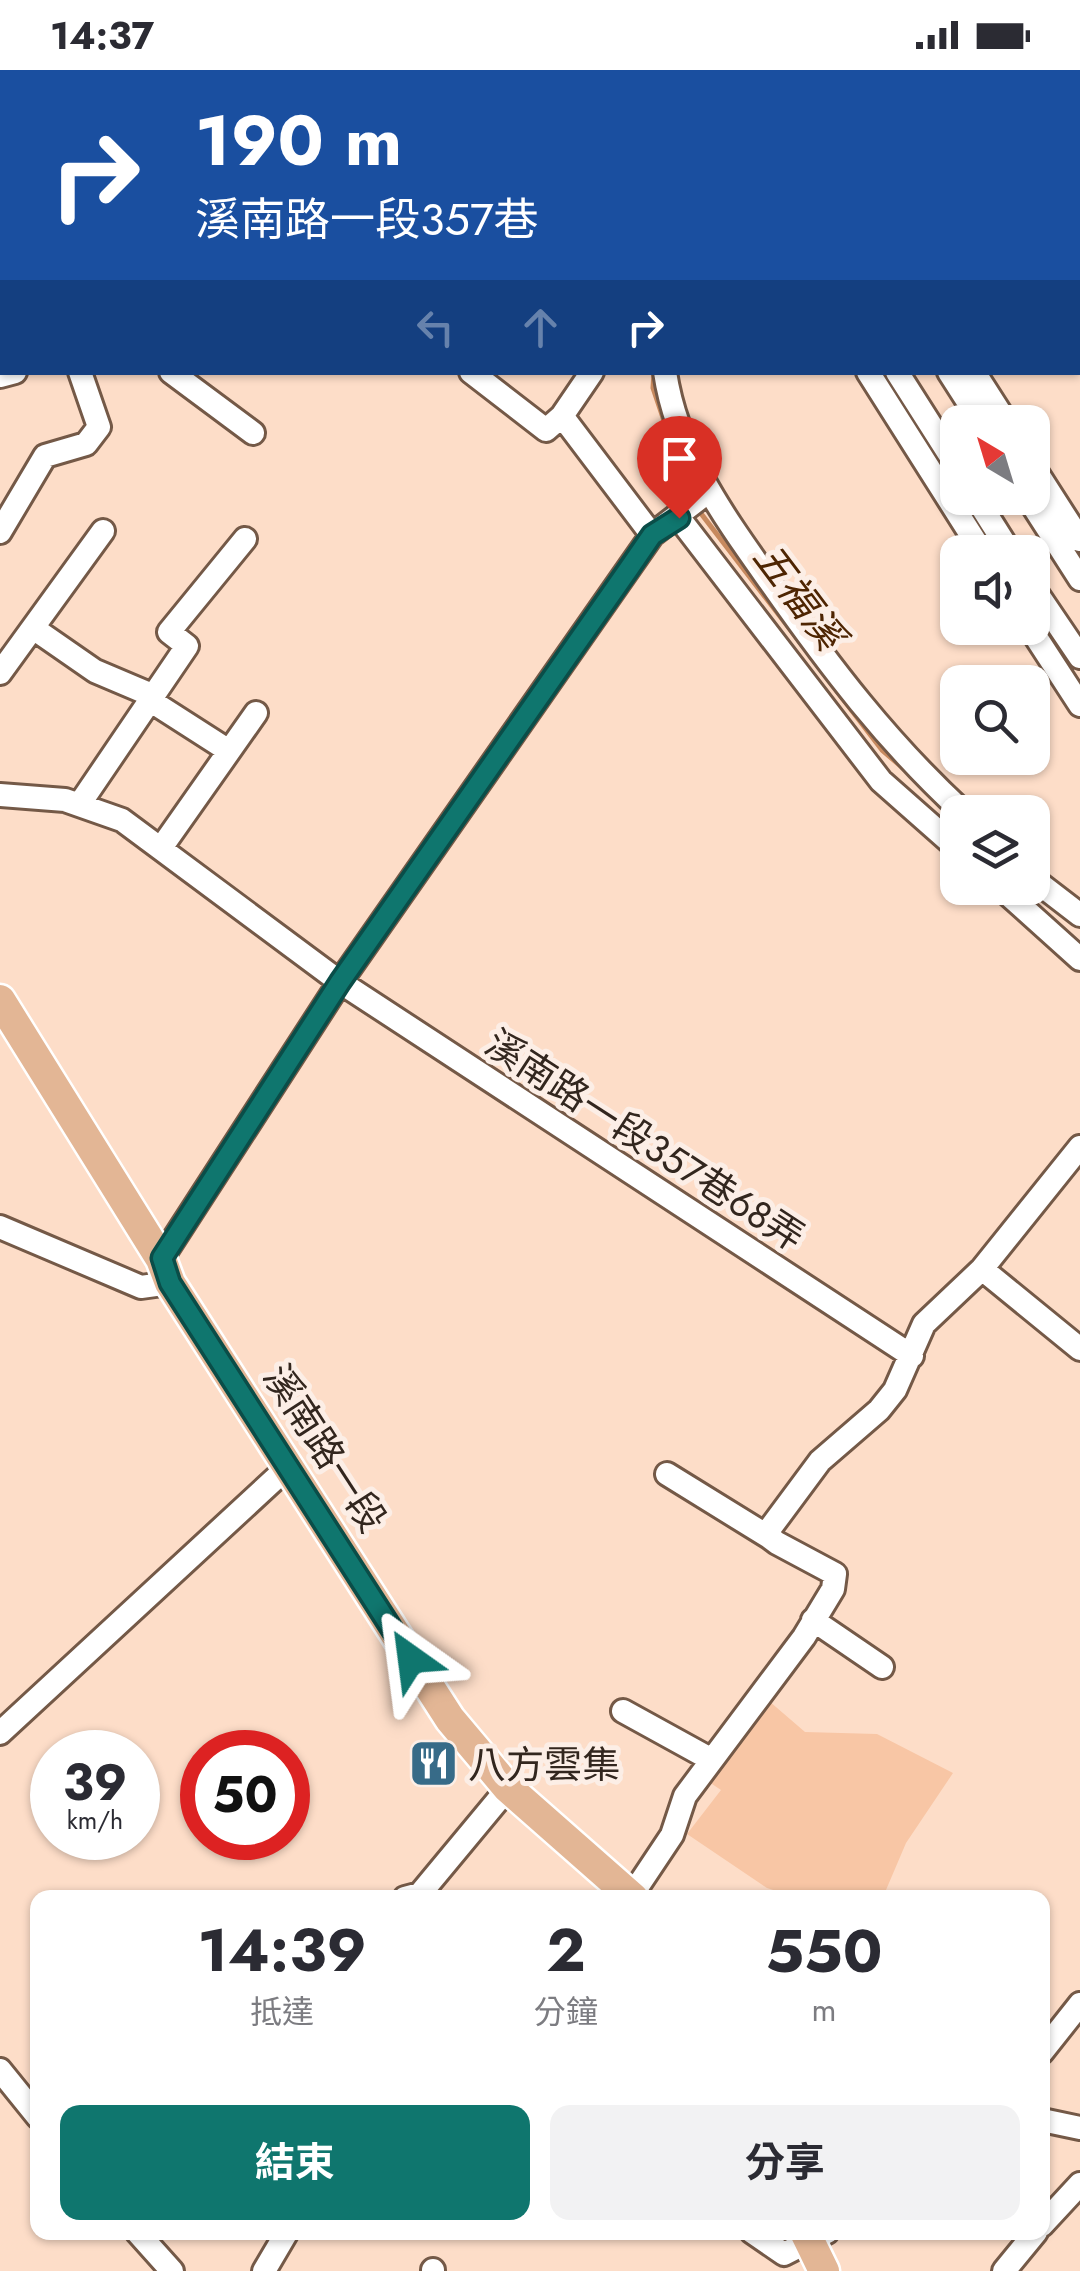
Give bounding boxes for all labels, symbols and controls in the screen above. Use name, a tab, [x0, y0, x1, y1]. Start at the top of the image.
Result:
text: 14:37	[50, 8, 154, 63]
text: 190 m	[195, 90, 402, 191]
icon: right	[30, 110, 160, 240]
text: 溪南路一段357巷	[195, 187, 539, 252]
icon: left	[408, 300, 463, 355]
icon: ahead	[513, 300, 568, 355]
icon: right	[618, 300, 673, 355]
north arrow	[940, 405, 1050, 515]
map controls	[940, 405, 1050, 905]
pin	[637, 416, 722, 519]
icon: arrive	[652, 431, 707, 486]
water label: 五福溪	[740, 531, 861, 665]
button: sound	[940, 535, 1050, 645]
button: search	[940, 665, 1050, 775]
button: layers	[940, 795, 1050, 905]
street label: 溪南路一段357巷68弄	[475, 1016, 815, 1264]
street label: 溪南路一段	[250, 1353, 400, 1543]
position arrow	[359, 1607, 463, 1711]
speed limit sign: 50	[180, 1730, 310, 1860]
place label: 八方雲集	[468, 1737, 620, 1792]
restaurant icon: 八方雲集	[407, 1738, 459, 1790]
text: 39	[63, 1746, 127, 1819]
text: km/h	[67, 1802, 123, 1838]
text: 14:39	[197, 1907, 367, 1994]
text: 2	[546, 1907, 586, 1994]
text: 550	[765, 1908, 883, 1995]
text: m	[812, 1987, 836, 2033]
text: 抵達	[250, 1989, 314, 2035]
text: 分鐘	[534, 1989, 598, 2035]
button: 結束	[60, 2105, 530, 2220]
button: 分享	[550, 2105, 1020, 2220]

